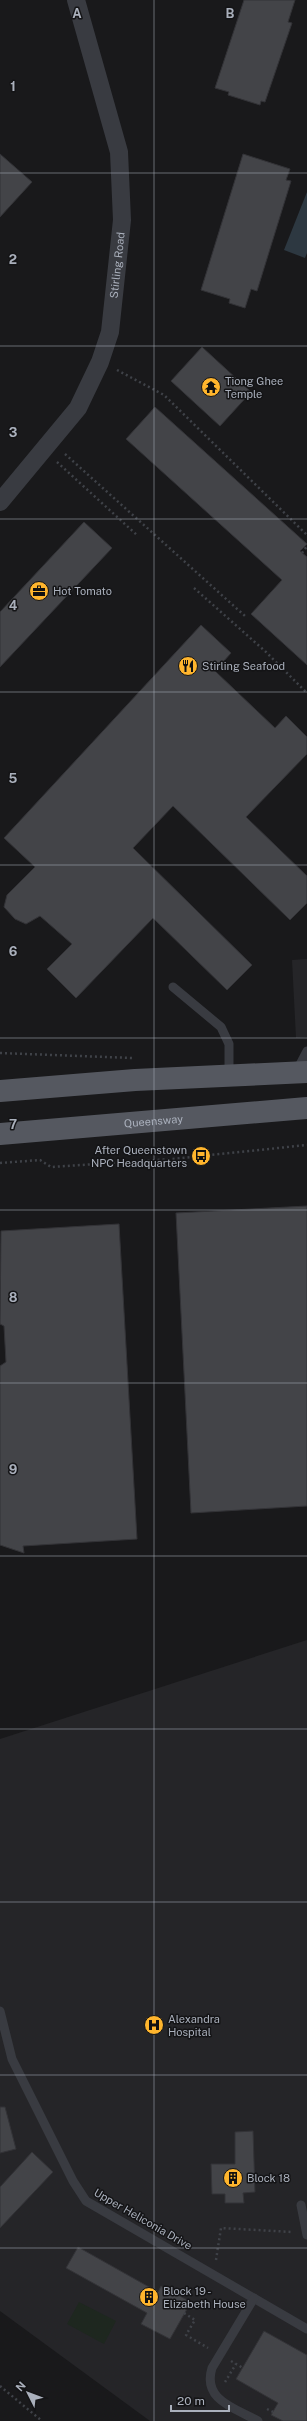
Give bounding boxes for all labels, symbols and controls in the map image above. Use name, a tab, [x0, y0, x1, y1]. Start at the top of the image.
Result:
text: A	[72, 6, 82, 21]
text: B	[226, 6, 235, 21]
text: 1	[10, 79, 16, 94]
street label: Stirling Road	[108, 231, 127, 299]
text: 2	[9, 252, 17, 267]
place label: Tiong Ghee Temple	[225, 375, 283, 400]
temple icon: Tiong Ghee Temple	[200, 376, 222, 398]
text: 3	[9, 425, 18, 440]
office icon: Hot Tomato	[28, 580, 50, 602]
place label: Hot Tomato	[53, 585, 112, 597]
text: 4	[9, 598, 18, 613]
restaurant icon: Stirling Seafood	[177, 655, 199, 677]
place label: Stirling Seafood	[202, 660, 285, 672]
text: 5	[9, 771, 18, 786]
text: 6	[9, 944, 18, 959]
street label: Queensway	[123, 1113, 184, 1129]
text: 7	[9, 1117, 17, 1132]
place label: After Queenstown NPC Headquarters	[91, 1144, 187, 1169]
bus stop icon: After Queenstown NPC Headquarters	[190, 1145, 212, 1167]
text: 8	[9, 1290, 18, 1305]
text: 9	[9, 1462, 17, 1477]
place label: Alexandra Hospital	[168, 2013, 220, 2038]
hospital icon: Alexandra Hospital	[143, 2014, 165, 2036]
building icon: Block 18	[222, 2167, 244, 2189]
place label: Block 18	[247, 2172, 290, 2184]
street label: Upper Heliconia Drive	[92, 2186, 194, 2252]
place label: Block 19 - Elizabeth House	[163, 2285, 246, 2310]
building icon: Block 19 - Elizabeth House	[138, 2286, 160, 2308]
north arrow	[8, 2373, 48, 2413]
text: N	[13, 2379, 28, 2394]
scale bar	[171, 2387, 229, 2413]
text: 20 m	[177, 2394, 205, 2408]

